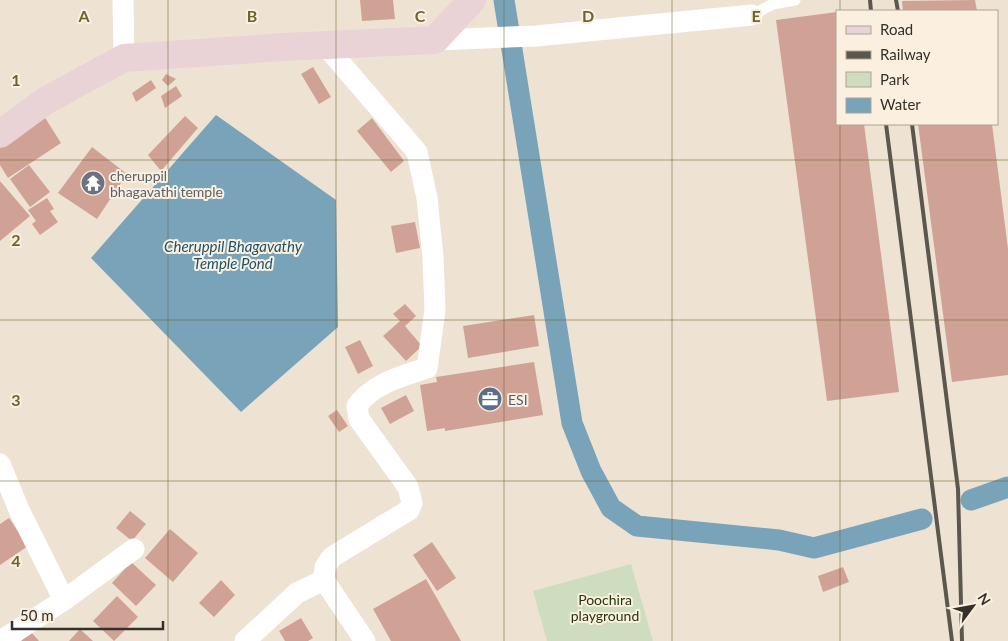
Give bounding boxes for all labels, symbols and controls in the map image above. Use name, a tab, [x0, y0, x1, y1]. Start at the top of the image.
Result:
text: A	[77, 6, 90, 25]
text: B	[247, 6, 257, 25]
text: C	[415, 6, 426, 25]
text: D	[582, 6, 594, 25]
text: E	[751, 6, 761, 25]
legend	[836, 10, 998, 125]
text: Road	[880, 20, 913, 38]
text: Railway	[880, 45, 931, 63]
text: 1	[11, 70, 21, 89]
text: Park	[880, 70, 910, 88]
text: Water	[880, 95, 921, 113]
place label: cheruppil bhagavathi temple	[110, 167, 223, 200]
temple icon: cheruppil bhagavathi temple	[80, 170, 106, 196]
text: 2	[11, 230, 21, 249]
water label: Cheruppil Bhagavathy Temple Pond	[164, 237, 303, 272]
office icon: ESI	[477, 386, 503, 412]
text: 3	[11, 390, 21, 409]
place label: ESI	[508, 391, 528, 408]
text: 4	[11, 551, 21, 570]
north arrow	[948, 581, 998, 631]
text: N	[974, 590, 995, 608]
park label: Poochira playground	[571, 591, 639, 624]
scale bar	[12, 598, 164, 630]
text: 50 m	[20, 606, 54, 624]

